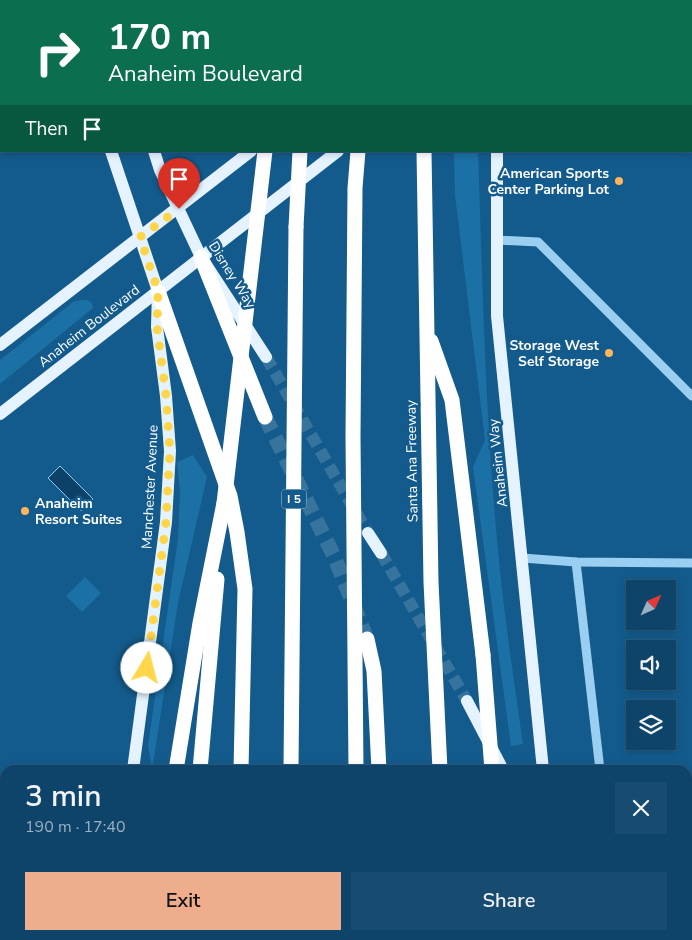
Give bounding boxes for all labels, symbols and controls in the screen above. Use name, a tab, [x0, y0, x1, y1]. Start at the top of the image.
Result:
text: 170 m	[108, 14, 211, 61]
icon: right	[25, 20, 90, 85]
text: Anaheim Boulevard	[108, 59, 303, 89]
icon: arrive	[78, 115, 106, 143]
text: Then	[25, 116, 68, 142]
pin	[158, 158, 200, 209]
place label: American Sports Center Parking Lot	[487, 164, 610, 199]
icon: arrive	[165, 165, 193, 193]
marker: American Sports Center Parking Lot	[613, 175, 625, 187]
street label: Disney Way	[204, 238, 261, 313]
street label: Anaheim Boulevard	[34, 280, 144, 372]
place label: Storage West Self Storage	[510, 336, 600, 371]
marker: Storage West Self Storage	[603, 347, 615, 359]
street label: Santa Ana Freeway	[401, 399, 423, 522]
street label: Anaheim Way	[484, 417, 512, 508]
street label: Manchester Avenue	[137, 424, 163, 550]
road number: I 5	[282, 489, 306, 508]
place label: Anaheim Resort Suites	[35, 494, 122, 529]
marker: Anaheim Resort Suites	[19, 505, 31, 517]
north arrow	[626, 580, 676, 630]
map controls	[626, 580, 676, 750]
button: sound	[626, 640, 676, 690]
position arrow	[120, 641, 172, 693]
button: layers	[626, 700, 676, 750]
text: 3 min	[25, 776, 101, 817]
button: close	[615, 782, 667, 834]
text: 190 m · 17:40	[25, 816, 126, 838]
button: Exit	[25, 872, 341, 930]
button: Share	[351, 872, 667, 930]

